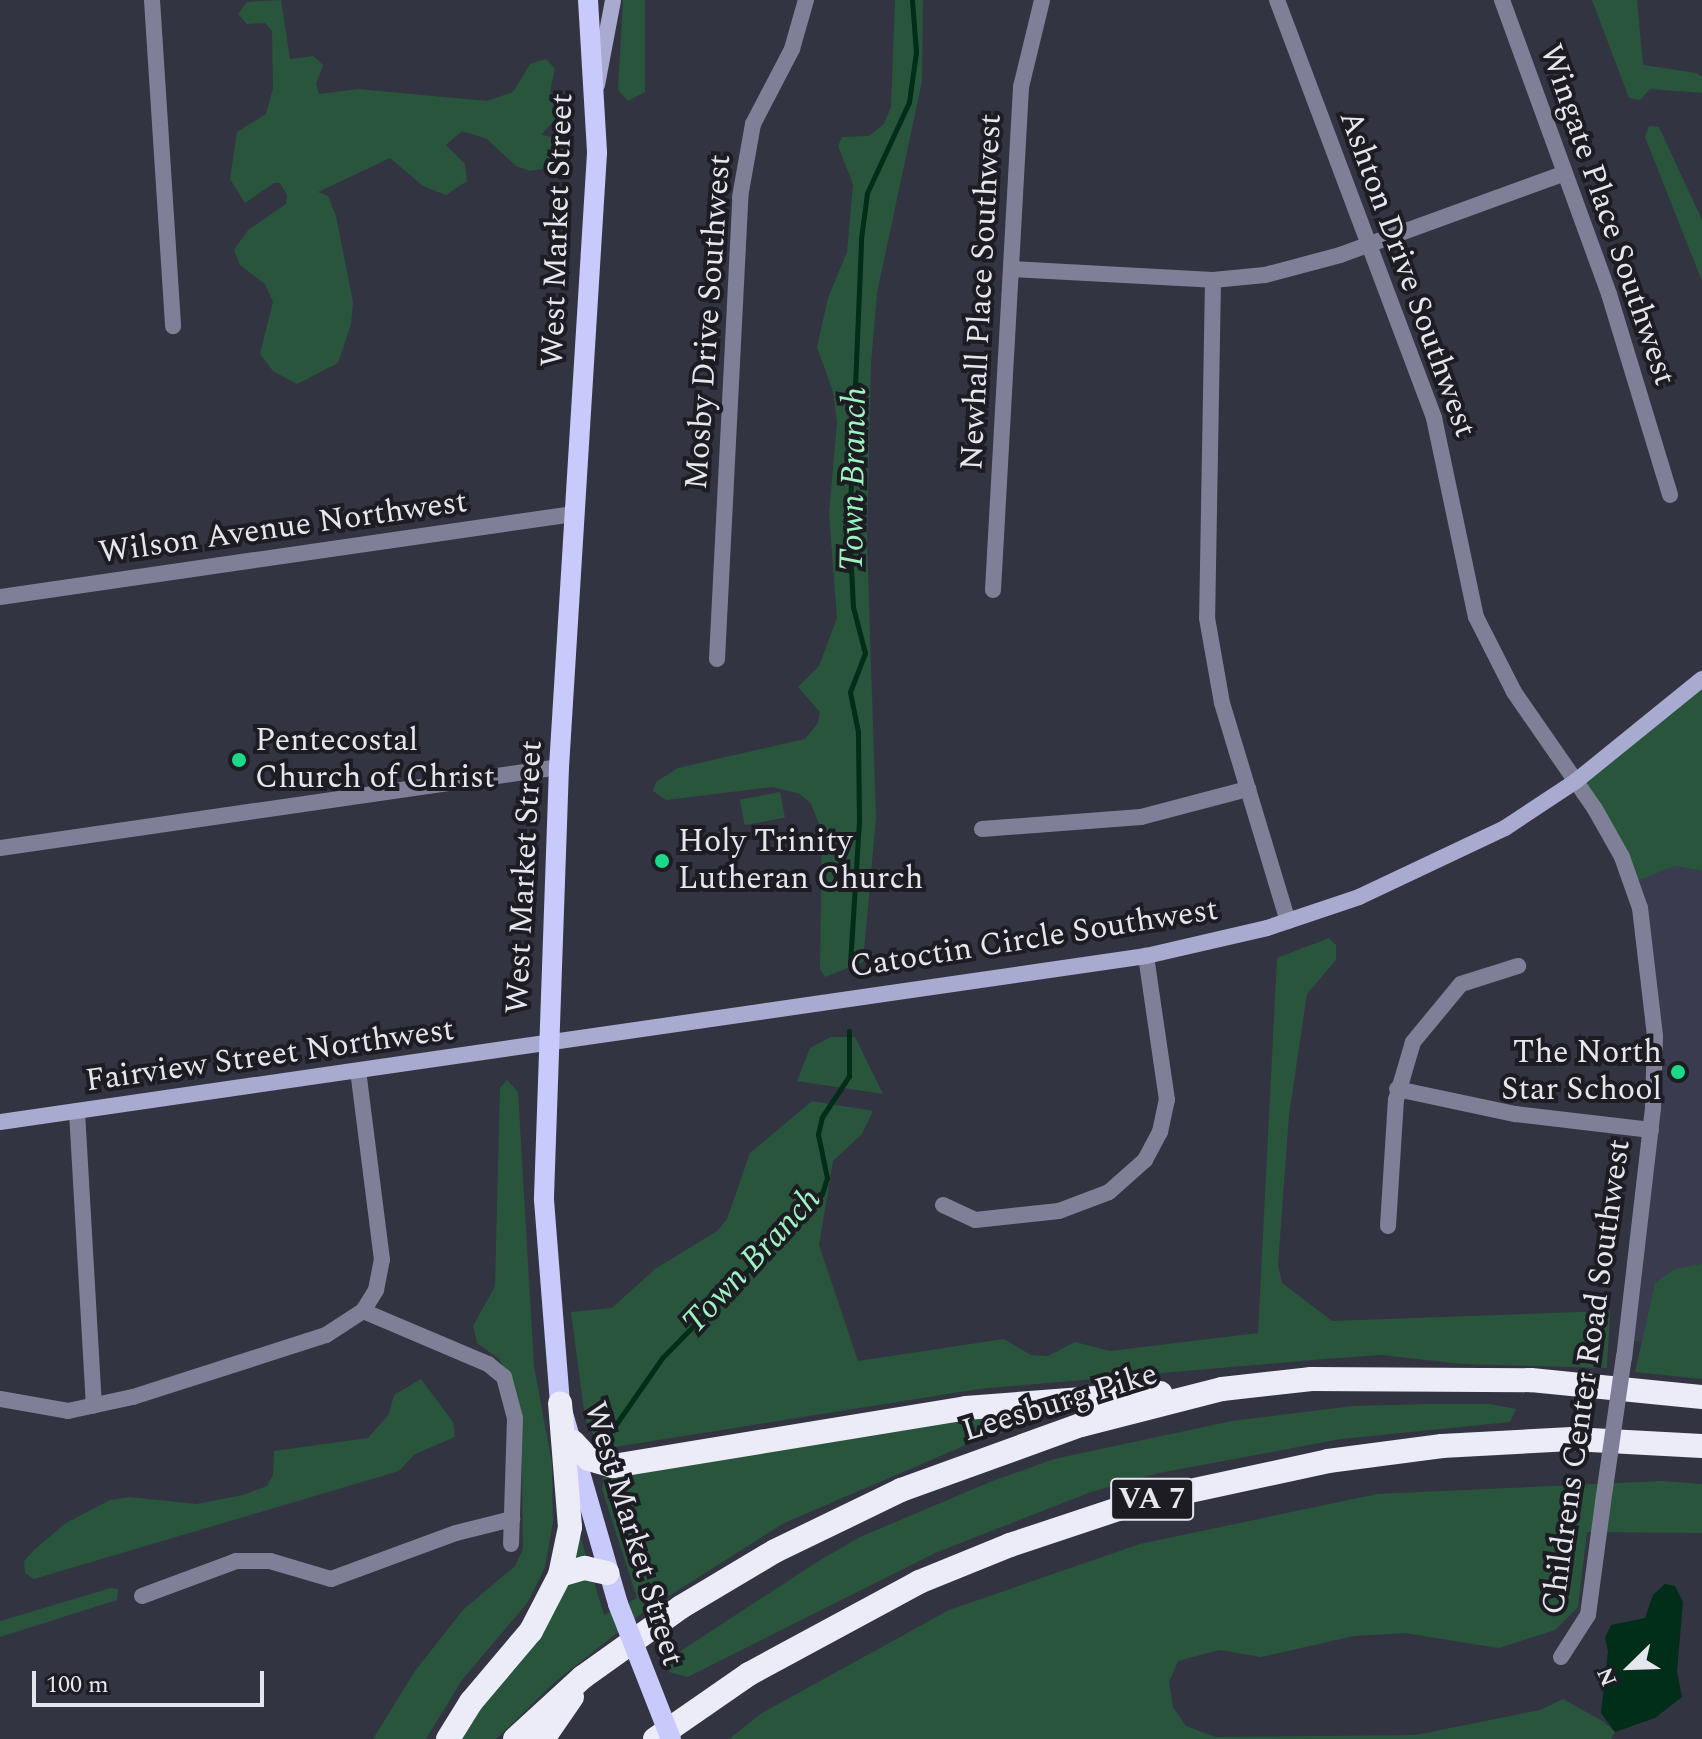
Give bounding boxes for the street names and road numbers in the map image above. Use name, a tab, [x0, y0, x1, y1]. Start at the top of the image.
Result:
street label: Wingate Place Southwest	[1531, 39, 1683, 391]
street label: West Market Street	[534, 92, 582, 368]
street label: Ashton Drive Southwest	[1330, 106, 1484, 442]
street label: Newhall Place Southwest	[953, 113, 1011, 471]
street label: Mosby Drive Southwest	[678, 153, 740, 491]
street label: Wilson Avenue Northwest	[96, 483, 470, 573]
street label: West Market Street	[499, 739, 551, 1015]
street label: Catoctin Circle Southwest	[847, 891, 1221, 987]
street label: Fairview Street Northwest	[83, 1011, 457, 1101]
street label: Childrens Center Road Southwest	[1535, 1137, 1639, 1617]
street label: Leesburg Pike	[958, 1355, 1162, 1451]
street label: West Market Street	[575, 1397, 691, 1671]
road number: VA 7	[1110, 1473, 1194, 1525]

